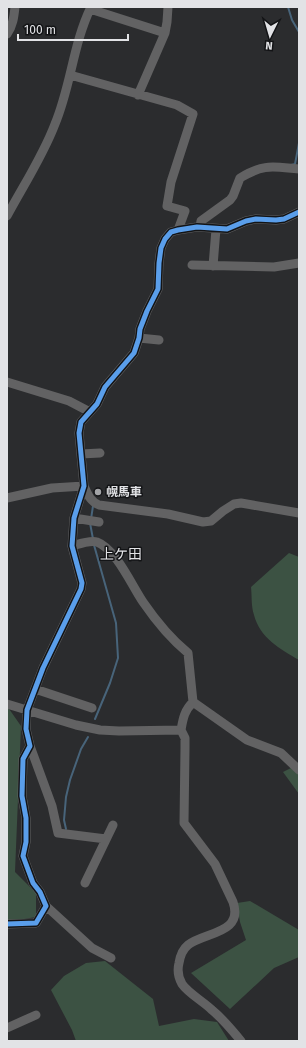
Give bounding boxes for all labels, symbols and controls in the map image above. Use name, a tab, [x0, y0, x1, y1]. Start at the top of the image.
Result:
scale bar	[18, 16, 128, 42]
north arrow	[250, 16, 290, 56]
text: 100 m	[24, 23, 56, 37]
text: N	[265, 39, 273, 52]
place label: 幌馬車	[106, 485, 142, 499]
marker: 幌馬車	[93, 487, 103, 497]
district label: 上ケ田	[100, 546, 142, 563]

